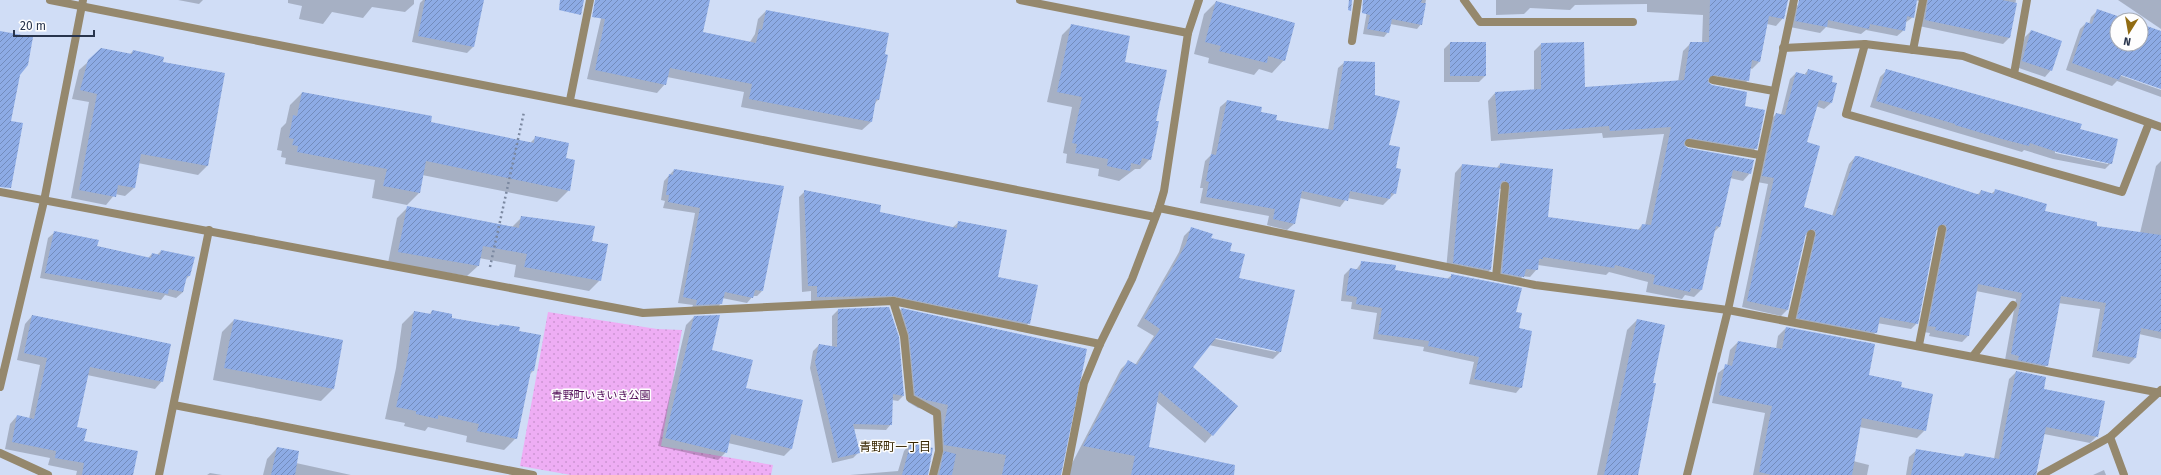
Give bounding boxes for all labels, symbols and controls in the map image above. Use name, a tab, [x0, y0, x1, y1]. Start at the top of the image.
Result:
scale bar	[14, 12, 94, 38]
north arrow	[2109, 12, 2149, 52]
text: 20 m	[20, 19, 46, 33]
text: N	[2122, 34, 2132, 48]
park label: 青野町いきいき公園	[552, 389, 651, 402]
district label: 青野町一丁目	[859, 440, 931, 454]

